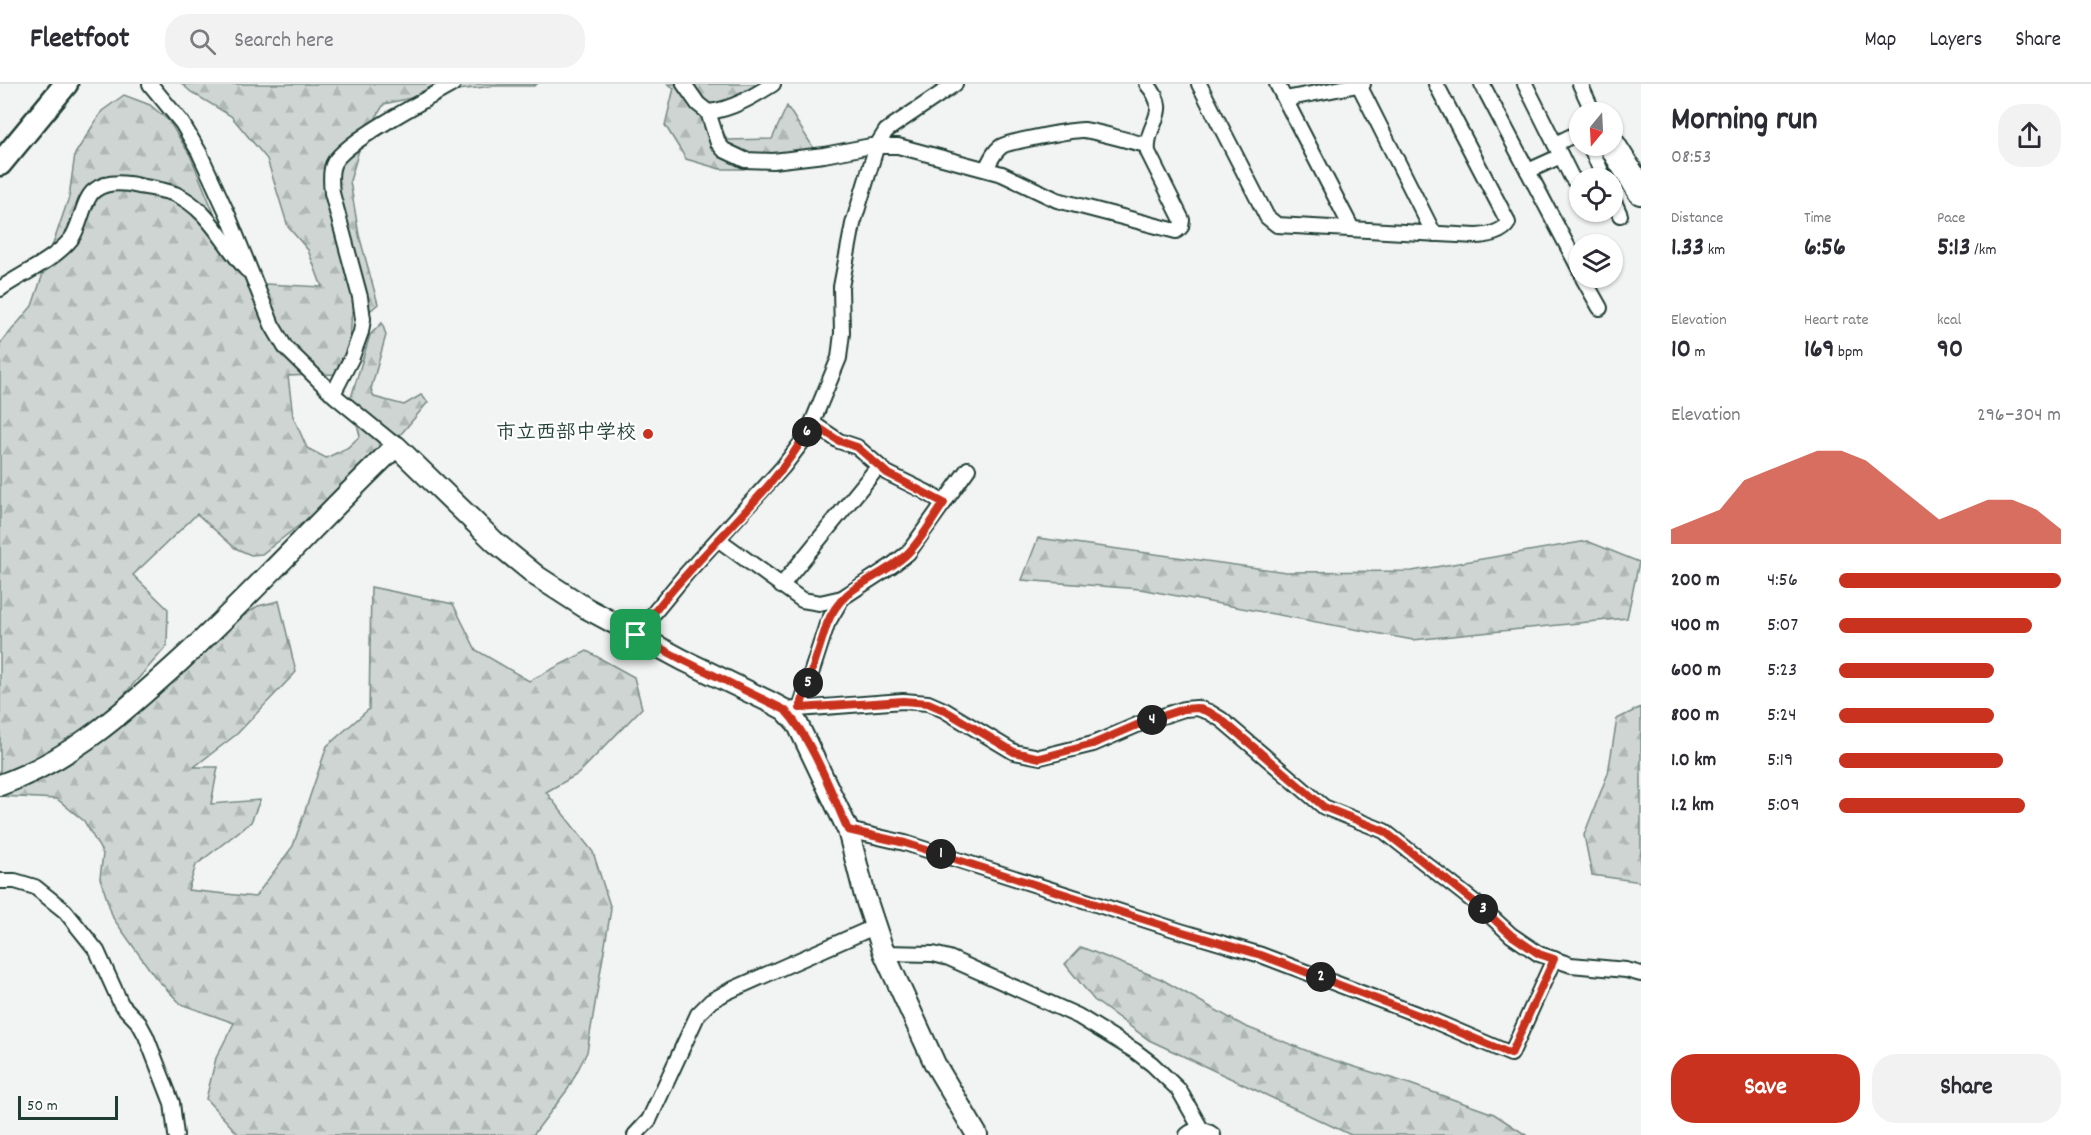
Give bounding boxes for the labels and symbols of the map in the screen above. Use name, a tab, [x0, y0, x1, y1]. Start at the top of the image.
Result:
north arrow	[1569, 102, 1623, 156]
pin: 6	[792, 417, 822, 447]
place label: 市立西部中学校	[496, 420, 636, 448]
marker: 市立西部中学校	[641, 427, 655, 441]
pin	[610, 609, 661, 660]
pin: 5	[793, 668, 823, 698]
pin: 4	[1137, 705, 1167, 735]
pin: 1	[926, 839, 956, 869]
pin: 3	[1468, 894, 1498, 924]
pin: 2	[1306, 962, 1336, 992]
scale bar	[18, 1093, 118, 1120]

